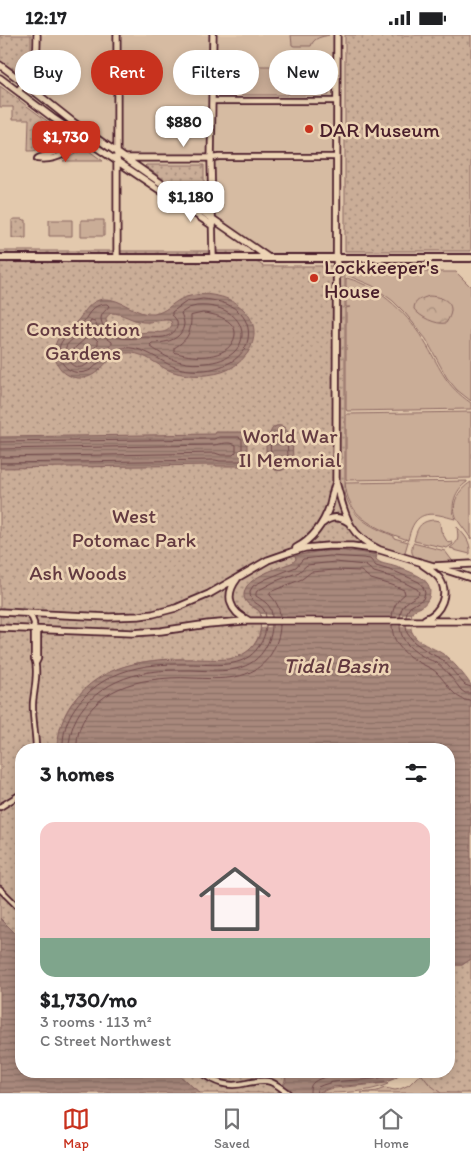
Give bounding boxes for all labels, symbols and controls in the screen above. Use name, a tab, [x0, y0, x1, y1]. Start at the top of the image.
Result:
text: 12:17	[25, 6, 67, 29]
chip: Buy	[15, 50, 81, 95]
chip: Rent	[91, 50, 163, 95]
chip: Filters	[173, 50, 259, 95]
chip: New	[269, 50, 338, 95]
pin: $880	[154, 105, 214, 148]
text: $880	[166, 112, 202, 131]
place label: DAR Museum	[319, 117, 440, 142]
pin: $1,730	[25, 121, 107, 163]
marker: DAR Museum	[303, 123, 315, 135]
text: $1,730	[43, 127, 89, 146]
pin: $1,180	[150, 181, 232, 223]
text: $1,180	[168, 187, 214, 206]
place label: Lockkeeper's House	[324, 254, 439, 303]
marker: Lockkeeper's House	[308, 272, 320, 284]
park label: Constitution Gardens	[26, 316, 140, 365]
park label: World War II Memorial	[238, 423, 342, 472]
park label: West Potomac Park	[72, 503, 196, 552]
park label: Ash Woods	[29, 560, 127, 585]
water label: Tidal Basin	[283, 652, 389, 679]
icon: filters	[402, 759, 430, 787]
text: 3 homes	[40, 761, 115, 786]
icon: home	[190, 854, 280, 944]
text: $1,730/mo	[40, 987, 137, 1012]
text: 3 rooms · 113 m²	[40, 1012, 152, 1031]
text: C Street Northwest	[40, 1031, 171, 1050]
tab: Map	[62, 1105, 90, 1152]
tab: Saved	[214, 1105, 250, 1152]
tab: Home	[374, 1105, 409, 1152]

